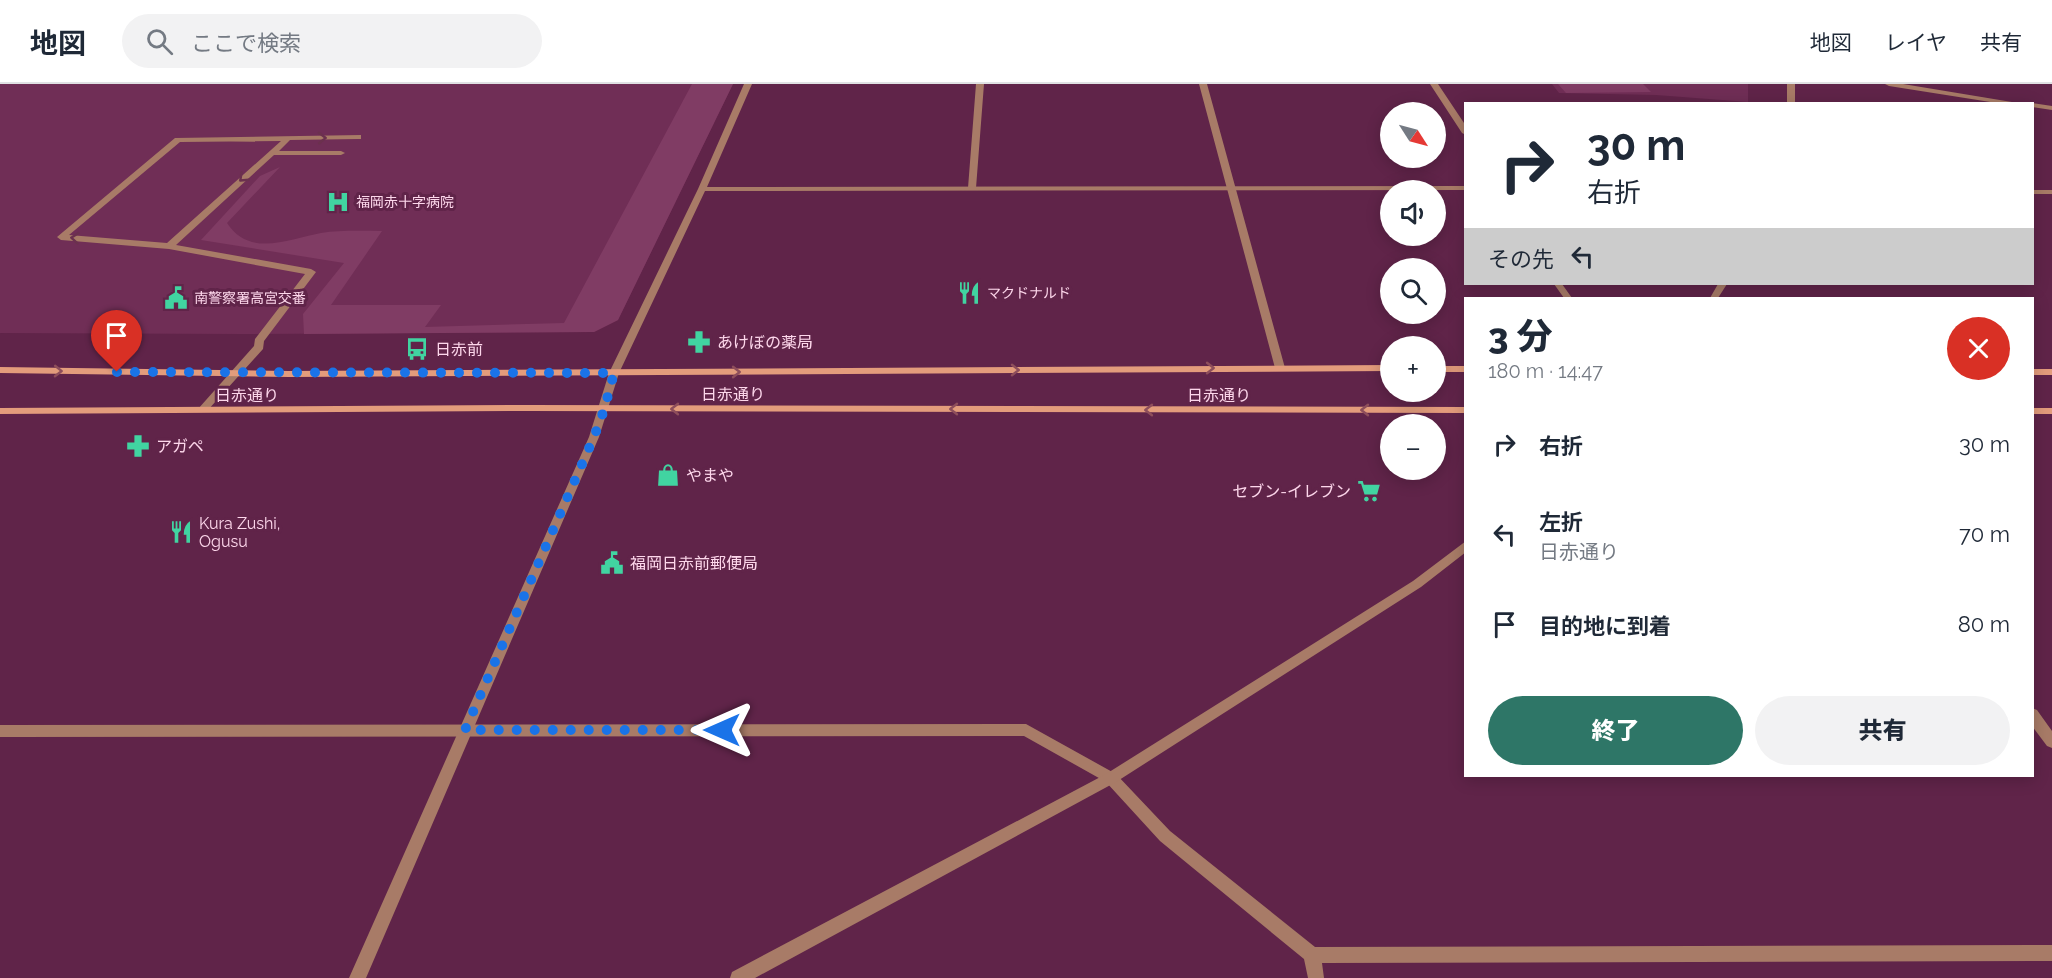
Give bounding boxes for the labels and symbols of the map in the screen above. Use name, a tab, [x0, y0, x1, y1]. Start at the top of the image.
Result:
north arrow	[1380, 102, 1446, 168]
one-way arrow	[318, 131, 327, 144]
one-way arrow	[240, 171, 250, 182]
hospital icon: 福岡赤十字病院	[325, 189, 351, 215]
place label: 福岡赤十字病院	[356, 194, 454, 210]
one-way arrow	[71, 232, 80, 245]
restaurant icon: マクドナルド	[956, 280, 982, 306]
public building icon: 南警察署高宮交番	[163, 285, 189, 311]
place label: マクドナルド	[987, 285, 1071, 301]
place label: 南警察署高宮交番	[194, 290, 306, 306]
pin	[91, 310, 142, 372]
pharmacy icon: あけぼの薬局	[686, 329, 712, 355]
place label: あけぼの薬局	[717, 333, 813, 352]
bus stop icon: 日赤前	[404, 336, 430, 362]
place label: 日赤前	[435, 340, 483, 359]
one-way arrow	[1206, 362, 1215, 375]
one-way arrow	[1011, 364, 1020, 376]
one-way arrow	[54, 365, 63, 377]
one-way arrow	[732, 366, 741, 378]
street label: 日赤通り	[701, 385, 765, 404]
street label: 日赤通り	[215, 386, 279, 405]
street label: 日赤通り	[1187, 386, 1251, 405]
one-way arrow	[671, 403, 680, 415]
one-way arrow	[950, 403, 959, 415]
one-way arrow	[1145, 404, 1154, 416]
one-way arrow	[1361, 404, 1370, 416]
pharmacy icon: アガペ	[125, 433, 151, 459]
place label: アガペ	[156, 437, 204, 456]
shop icon: やまや	[655, 462, 681, 488]
place label: やまや	[686, 466, 734, 485]
supermarket icon: セブン-イレブン	[1356, 478, 1382, 504]
place label: セブン-イレブン	[1232, 482, 1351, 501]
place label: Kura Zushi, Ogusu	[199, 514, 280, 551]
restaurant icon: Kura Zushi, Ogusu	[168, 519, 194, 545]
public building icon: 福岡日赤前郵便局	[599, 550, 625, 576]
place label: 福岡日赤前郵便局	[630, 554, 758, 573]
position arrow	[690, 698, 754, 762]

